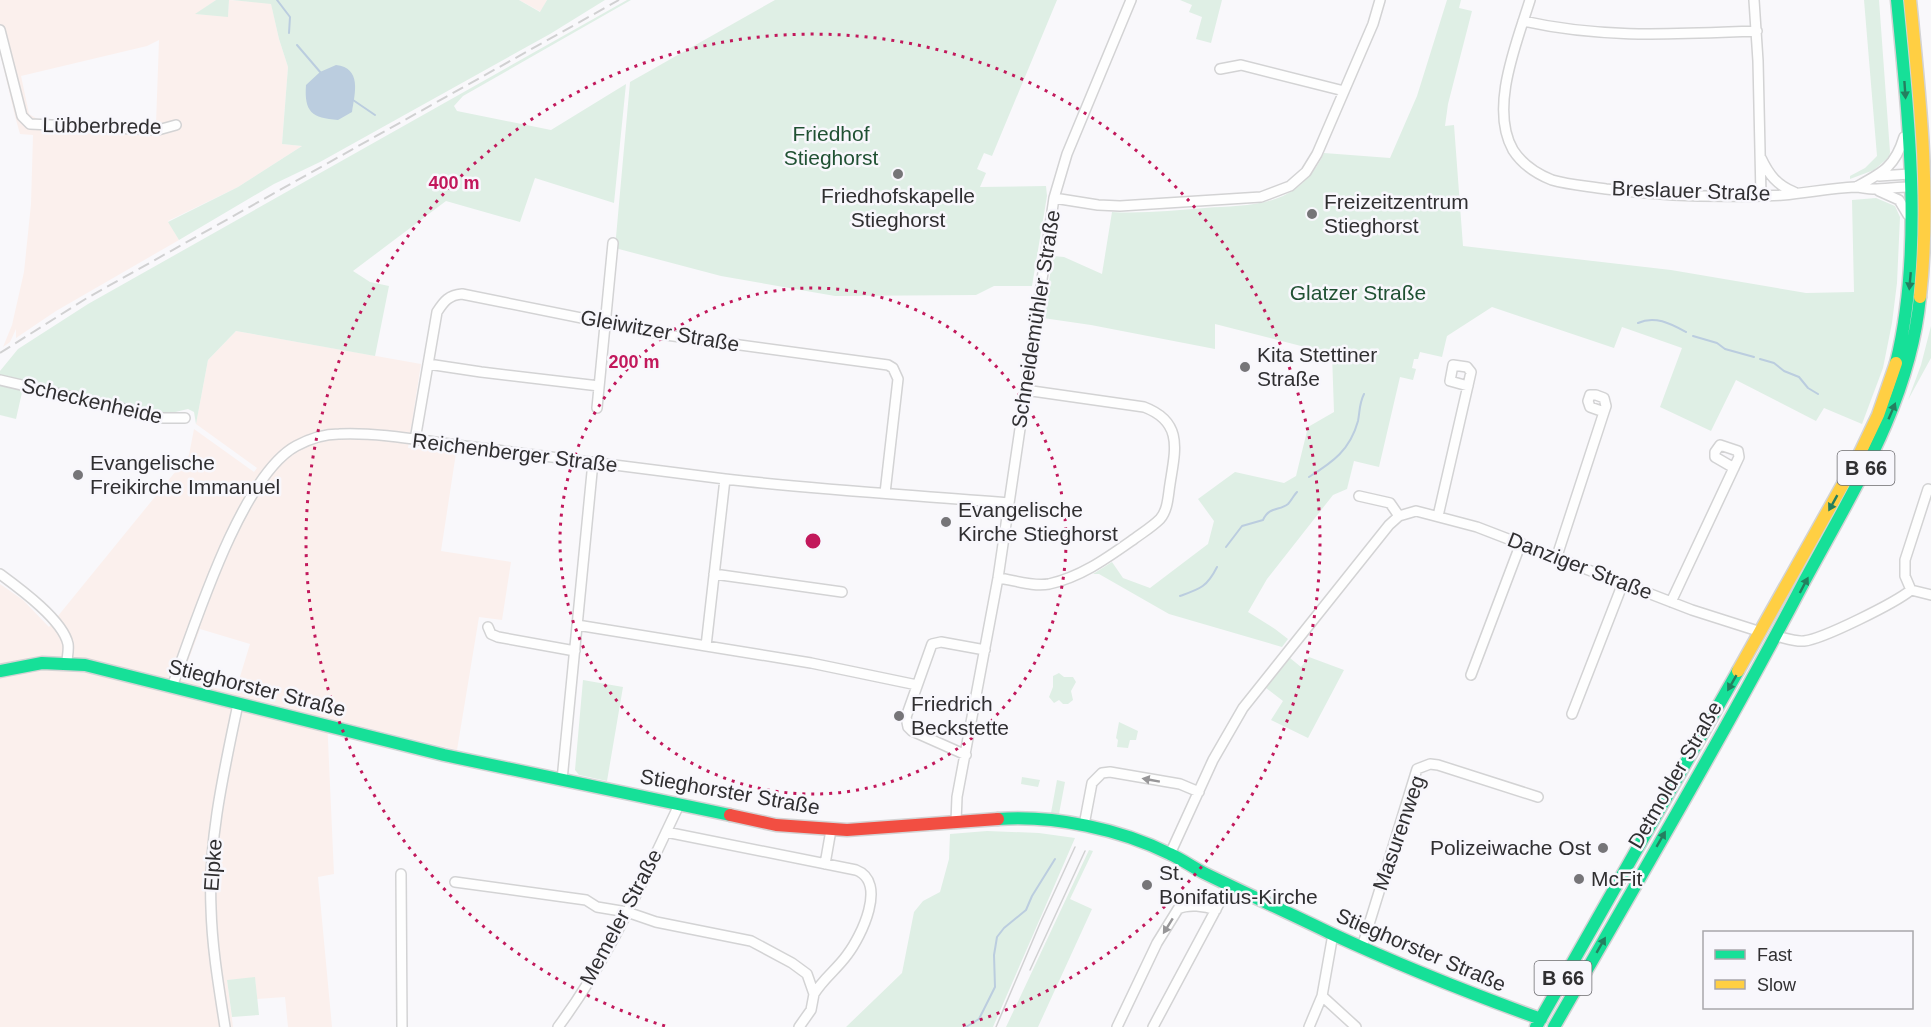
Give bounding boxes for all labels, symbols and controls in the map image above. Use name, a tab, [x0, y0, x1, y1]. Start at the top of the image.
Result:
one-way arrow	[1901, 81, 1910, 100]
street label: Lübberbrede	[42, 113, 162, 138]
park label: Friedhof Stieghorst	[784, 122, 878, 169]
marker: Friedhofskapelle Stieghorst	[891, 167, 905, 181]
text: 400 m	[428, 173, 480, 193]
street label: Breslauer Straße	[1611, 176, 1771, 205]
place label: Friedhofskapelle Stieghorst	[821, 184, 975, 231]
place label: Freizeitzentrum Stieghorst	[1324, 190, 1469, 237]
marker: Freizeitzentrum Stieghorst	[1305, 207, 1319, 221]
street label: Schneidemühler Straße	[1007, 208, 1064, 430]
one-way arrow	[1905, 272, 1915, 291]
park label: Glatzer Straße	[1290, 281, 1426, 304]
street label: Gleiwitzer Straße	[579, 305, 741, 356]
place label: Kita Stettiner Straße	[1257, 343, 1377, 390]
text: 200 m	[608, 352, 660, 372]
marker: Kita Stettiner Straße	[1238, 360, 1252, 374]
street label: Scheckenheide	[20, 373, 165, 428]
one-way arrow	[1887, 402, 1897, 420]
street label: Reichenberger Straße	[411, 428, 619, 477]
place label: Evangelische Freikirche Immanuel	[90, 451, 280, 498]
road number: B 66	[1838, 451, 1894, 485]
marker: Evangelische Freikirche Immanuel	[71, 468, 85, 482]
one-way arrow	[1828, 495, 1838, 512]
place label: Evangelische Kirche Stieghorst	[958, 498, 1118, 545]
marker: Evangelische Kirche Stieghorst	[939, 515, 953, 529]
street label: Danziger Straße	[1505, 527, 1656, 604]
centre of rings	[803, 531, 823, 551]
one-way arrow	[1798, 576, 1808, 594]
street label: Stieghorster Straße	[166, 654, 348, 721]
one-way arrow	[1727, 675, 1737, 692]
place label: Friedrich Beckstette	[911, 692, 1009, 739]
street label: Detmolder Straße	[1623, 697, 1726, 852]
marker: Friedrich Beckstette	[892, 709, 906, 723]
street label: Stieghorster Straße	[638, 764, 822, 819]
street label: Masurenweg	[1368, 772, 1429, 893]
one-way arrow	[1141, 775, 1160, 784]
one-way arrow	[1656, 831, 1667, 847]
place label: Polizeiwache Ost	[1430, 836, 1591, 859]
street label: Elpke	[199, 838, 226, 892]
marker: Polizeiwache Ost	[1596, 841, 1610, 855]
street label: Memeler Straße	[575, 845, 666, 989]
place label: St. Bonifatius-Kirche	[1159, 861, 1318, 908]
place label: McFit	[1591, 867, 1642, 890]
marker: McFit	[1572, 872, 1586, 886]
marker: St. Bonifatius-Kirche	[1140, 878, 1154, 892]
street label: Stieghorster Straße	[1333, 903, 1509, 996]
one-way arrow	[1162, 918, 1173, 934]
legend	[1703, 931, 1913, 1009]
one-way arrow	[1596, 936, 1606, 953]
text: Fast	[1757, 945, 1792, 965]
road number: B 66	[1534, 961, 1592, 995]
text: Slow	[1757, 975, 1797, 995]

